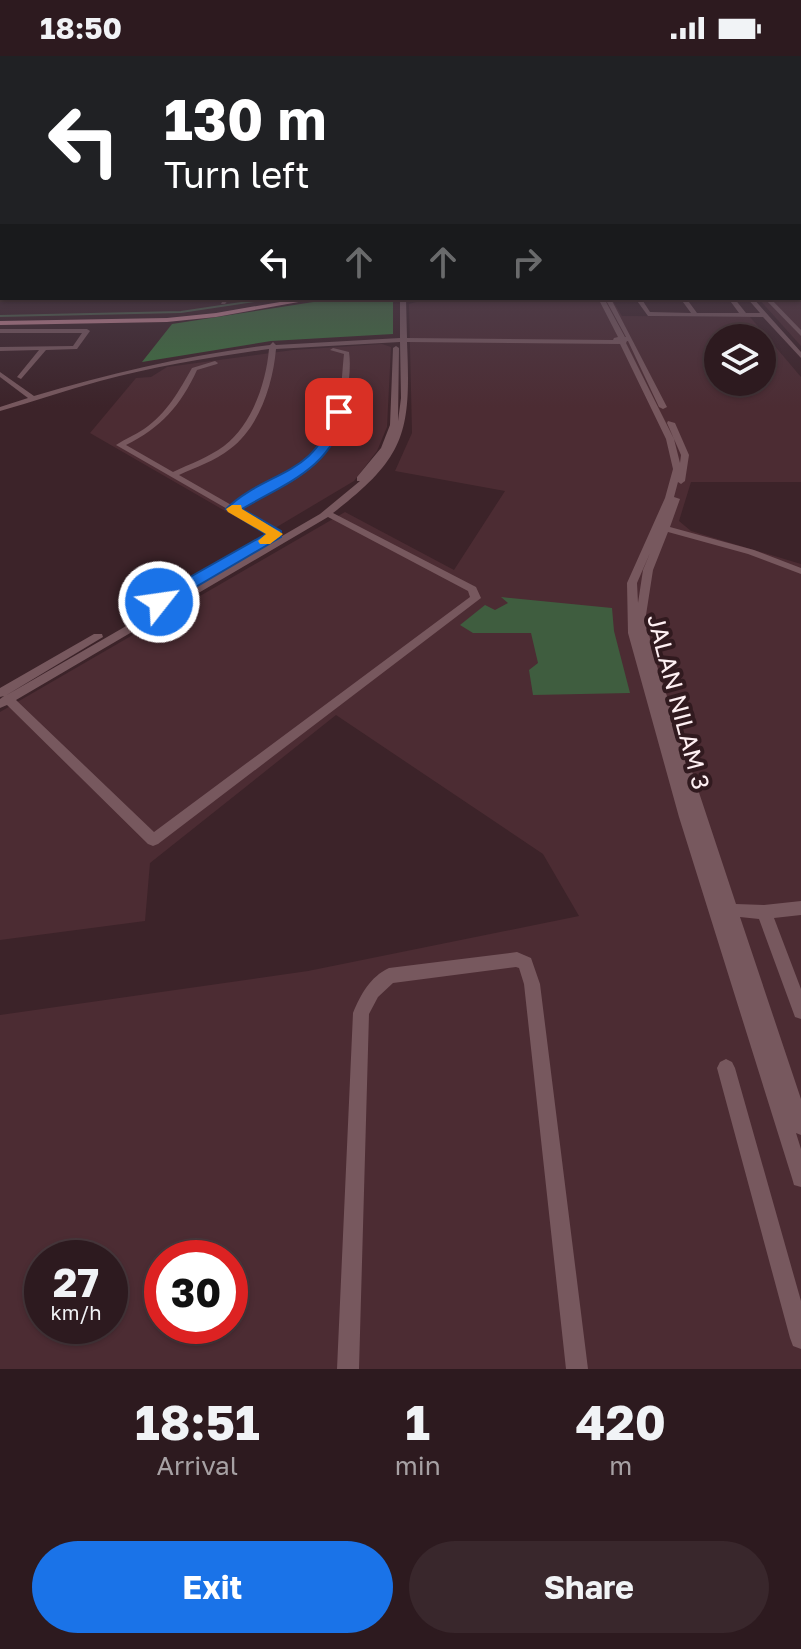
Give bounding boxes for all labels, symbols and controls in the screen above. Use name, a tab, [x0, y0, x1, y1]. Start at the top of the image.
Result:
text: 18:50	[40, 10, 122, 46]
text: 130 m	[164, 85, 326, 152]
icon: left	[32, 88, 136, 192]
text: Turn left	[164, 153, 310, 196]
icon: left	[253, 240, 297, 284]
icon: ahead	[337, 240, 381, 284]
icon: ahead	[421, 240, 465, 284]
icon: right	[505, 240, 549, 284]
map controls	[704, 324, 776, 396]
button: layers	[704, 324, 776, 396]
pin	[305, 378, 373, 446]
icon: arrive	[317, 390, 361, 434]
position arrow	[117, 560, 201, 644]
street label: JALAN NILAM 3	[642, 611, 717, 792]
speed limit sign: 30	[144, 1240, 248, 1344]
text: 27	[53, 1258, 99, 1306]
text: km/h	[51, 1300, 101, 1324]
text: 18:51	[135, 1393, 260, 1451]
text: 1	[405, 1393, 430, 1451]
text: 420	[576, 1393, 666, 1451]
text: Arrival	[157, 1450, 238, 1481]
text: min	[395, 1450, 441, 1481]
text: m	[609, 1450, 632, 1481]
button: Exit	[32, 1541, 393, 1633]
button: Share	[409, 1541, 769, 1633]

